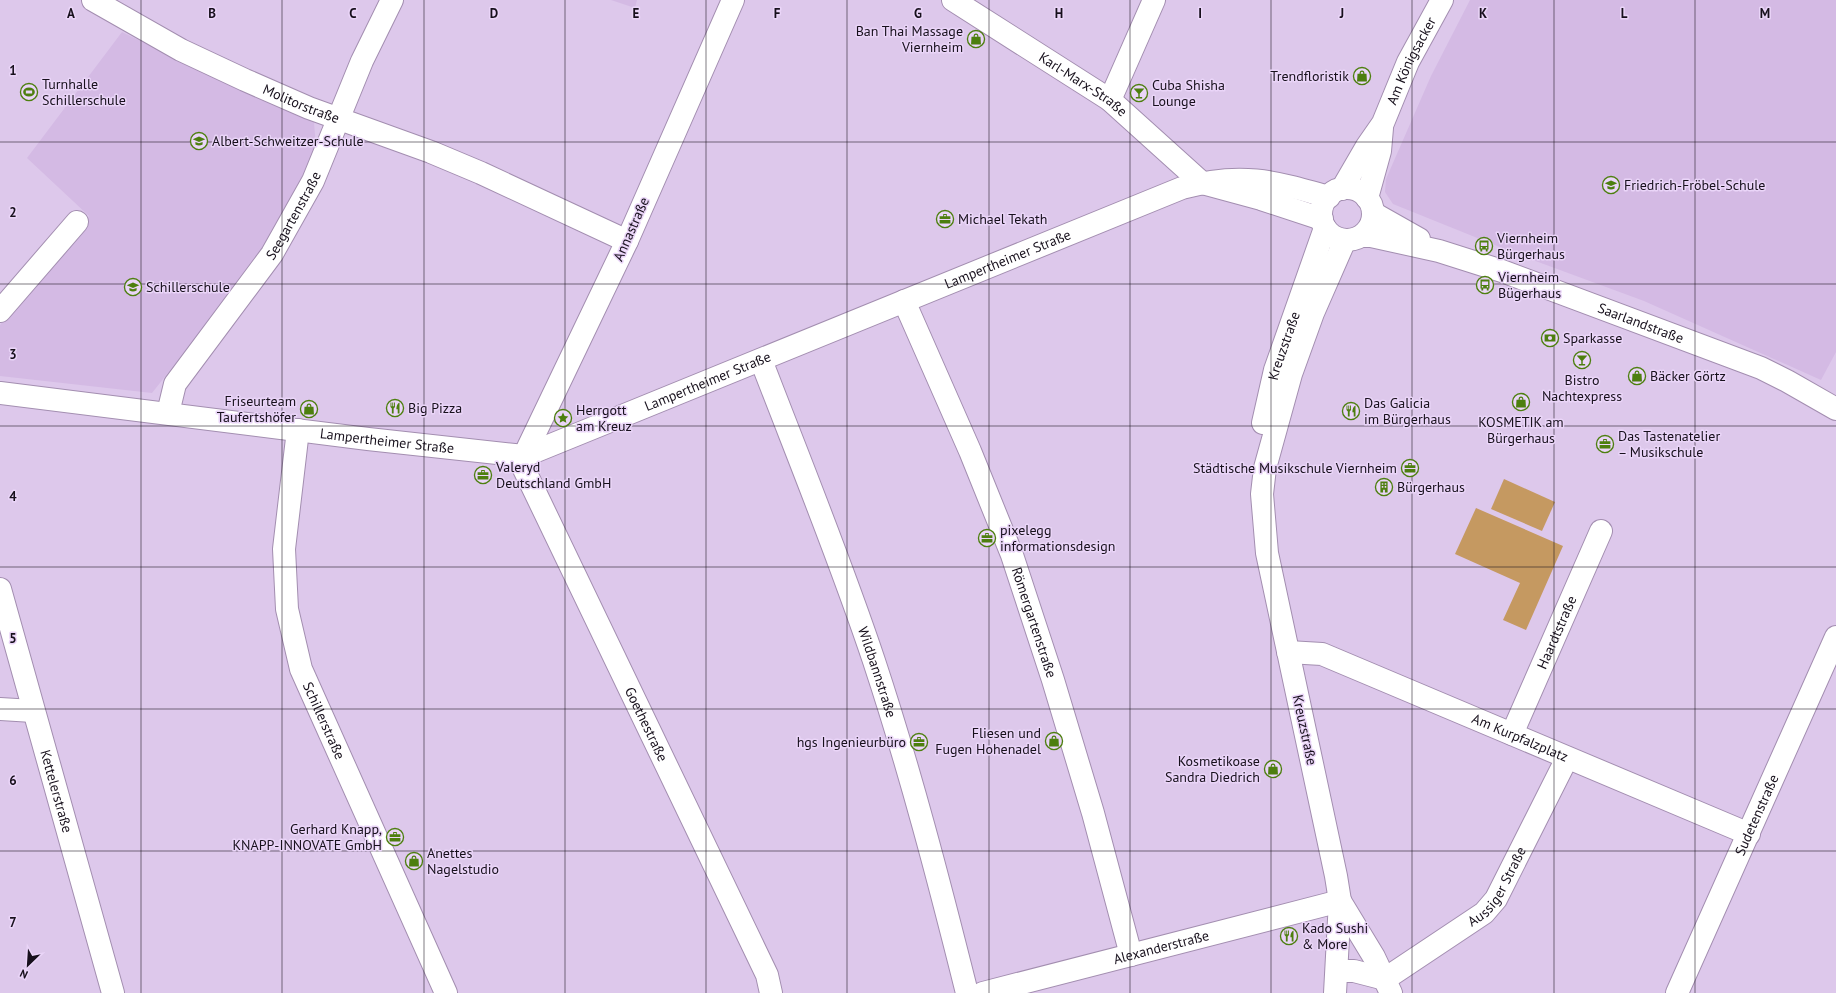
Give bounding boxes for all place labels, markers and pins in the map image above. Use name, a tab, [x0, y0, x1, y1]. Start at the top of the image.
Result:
place label: Ban Thai Massage Viernheim	[856, 22, 963, 56]
shop icon: Ban Thai Massage Viernheim	[966, 29, 986, 49]
shop icon: Trendfloristik	[1352, 66, 1372, 86]
place label: Trendfloristik	[1270, 67, 1349, 85]
place label: Turnhalle Schillerschule	[42, 75, 126, 109]
place label: Cuba Shisha Lounge	[1152, 76, 1225, 110]
sports icon: Turnhalle Schillerschule	[19, 82, 39, 102]
bar icon: Cuba Shisha Lounge	[1129, 83, 1149, 103]
school or university icon: Albert-Schweitzer-Schule	[189, 131, 209, 151]
place label: Albert-Schweitzer-Schule	[212, 132, 364, 150]
school or university icon: Friedrich-Fröbel-Schule	[1601, 175, 1621, 195]
place label: Friedrich-Fröbel-Schule	[1624, 176, 1765, 194]
office icon: Michael Tekath	[935, 209, 955, 229]
place label: Michael Tekath	[958, 210, 1047, 228]
place label: Viernheim Bürgerhaus	[1496, 229, 1565, 263]
bus stop icon: Viernheim Bürgerhaus	[1474, 236, 1494, 256]
place label: Viernheim Bügerhaus	[1497, 268, 1561, 302]
bus stop icon: Viernheim Bügerhaus	[1475, 275, 1495, 295]
school or university icon: Schillerschule	[123, 277, 143, 297]
place label: Schillerschule	[146, 278, 230, 296]
bank icon: Sparkasse	[1540, 328, 1560, 348]
place label: Sparkasse	[1563, 329, 1622, 347]
bar icon: Bistro Nachtexpress	[1572, 350, 1592, 370]
shop icon: Bäcker Görtz	[1627, 366, 1647, 386]
place label: Bäcker Görtz	[1650, 367, 1726, 385]
place label: Bistro Nachtexpress	[1542, 371, 1622, 405]
place label: Friseurteam Taufertshöfer	[217, 392, 296, 426]
shop icon: KOSMETIK am Bürgerhaus	[1511, 392, 1531, 412]
place label: Das Galicia im Bürgerhaus	[1364, 394, 1451, 428]
restaurant icon: Big Pizza	[385, 398, 405, 418]
shop icon: Friseurteam Taufertshöfer	[299, 399, 319, 419]
place label: Big Pizza	[408, 399, 462, 417]
place label: Herrgott am Kreuz	[576, 401, 632, 435]
restaurant icon: Das Galicia im Bürgerhaus	[1341, 401, 1361, 421]
place icon: Herrgott am Kreuz	[553, 408, 573, 428]
place label: KOSMETIK am Bürgerhaus	[1478, 413, 1564, 447]
place label: Das Tastenatelier – Musikschule	[1618, 427, 1720, 461]
office icon: Das Tastenatelier – Musikschule	[1595, 434, 1615, 454]
place label: Valeryd Deutschland GmbH	[495, 458, 611, 492]
office icon: Städtische Musikschule Viernheim	[1400, 458, 1420, 478]
place label: Städtische Musikschule Viernheim	[1193, 459, 1397, 477]
office icon: Valeryd Deutschland GmbH	[473, 465, 493, 485]
building icon: Bürgerhaus	[1374, 477, 1394, 497]
place label: Bürgerhaus	[1397, 478, 1465, 496]
place label: pixelegg informationsdesign	[1000, 521, 1115, 555]
office icon: pixelegg informationsdesign	[977, 528, 997, 548]
place label: Fliesen und Fugen Hohenadel	[935, 724, 1041, 758]
shop icon: Fliesen und Fugen Hohenadel	[1044, 731, 1064, 751]
office icon: hgs Ingenieurbüro	[909, 732, 929, 752]
place label: hgs Ingenieurbüro	[797, 733, 906, 751]
place label: Kosmetikoase Sandra Diedrich	[1165, 752, 1260, 786]
shop icon: Kosmetikoase Sandra Diedrich	[1263, 759, 1283, 779]
place label: Gerhard Knapp, KNAPP-INNOVATE GmbH	[233, 820, 382, 854]
office icon: Gerhard Knapp, KNAPP-INNOVATE GmbH	[385, 827, 405, 847]
place label: Anettes Nagelstudio	[427, 844, 499, 878]
shop icon: Anettes Nagelstudio	[404, 851, 424, 871]
place label: Kado Sushi & More	[1302, 919, 1368, 953]
restaurant icon: Kado Sushi & More	[1279, 926, 1299, 946]

